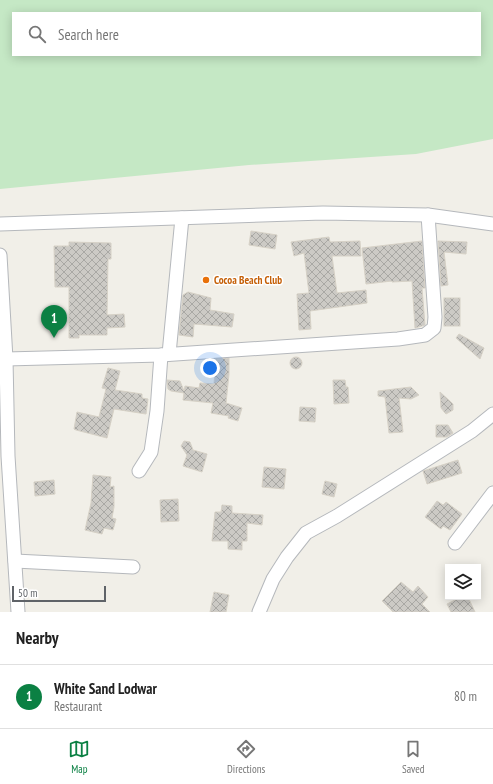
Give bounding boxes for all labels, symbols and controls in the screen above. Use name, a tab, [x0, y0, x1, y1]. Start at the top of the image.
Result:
search box	[12, 12, 481, 56]
icon: search	[26, 23, 48, 45]
text: Search here	[58, 25, 119, 44]
place label: Cocoa Beach Club	[214, 273, 282, 287]
marker: Cocoa Beach Club	[201, 275, 211, 285]
pin: 1	[41, 305, 67, 338]
your location	[200, 358, 220, 378]
map controls	[445, 564, 481, 600]
button: layers	[445, 564, 481, 600]
scale bar	[12, 584, 106, 603]
text: 50 m	[18, 586, 37, 600]
text: Nearby	[16, 627, 59, 649]
text: White Sand Lodwar	[54, 679, 157, 698]
text: 1	[26, 688, 32, 705]
text: 80 m	[454, 688, 477, 705]
text: Restaurant	[54, 698, 102, 715]
tab: Map	[68, 738, 90, 776]
tab: Directions	[227, 738, 265, 776]
tab: Saved	[402, 738, 425, 776]

